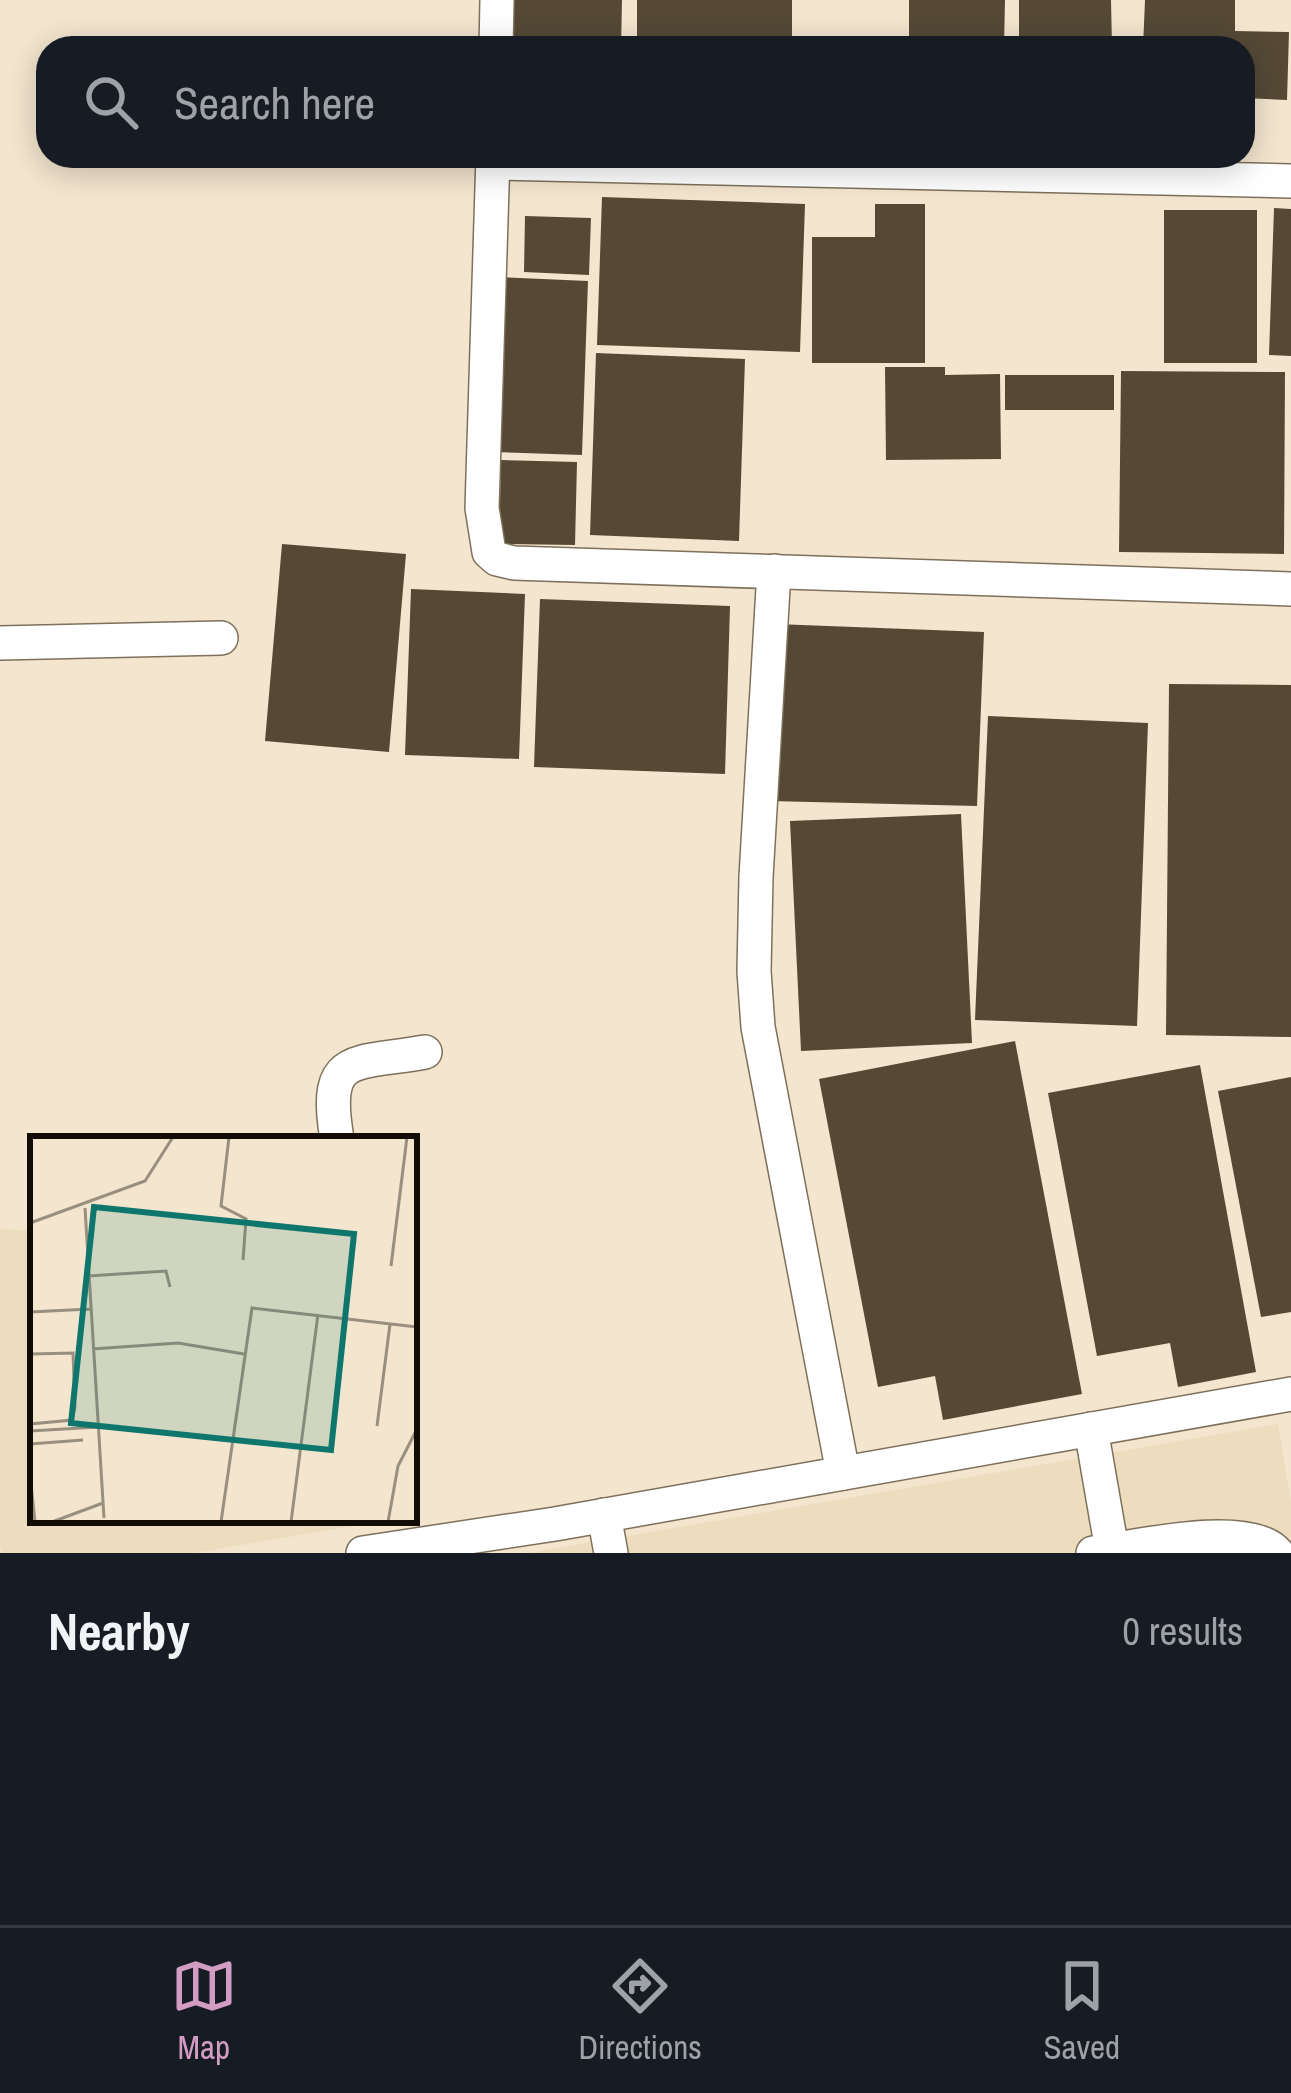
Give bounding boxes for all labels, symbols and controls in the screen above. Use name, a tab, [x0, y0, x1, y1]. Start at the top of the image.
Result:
search box	[36, 36, 1255, 168]
icon: search	[78, 69, 144, 135]
text: Search here	[174, 72, 375, 133]
inset map	[30, 1136, 417, 1523]
text: Nearby	[48, 1597, 190, 1666]
text: 0 results	[1122, 1605, 1243, 1657]
tab: Map	[171, 1953, 237, 2069]
tab: Directions	[578, 1953, 702, 2069]
tab: Saved	[1043, 1953, 1120, 2069]

